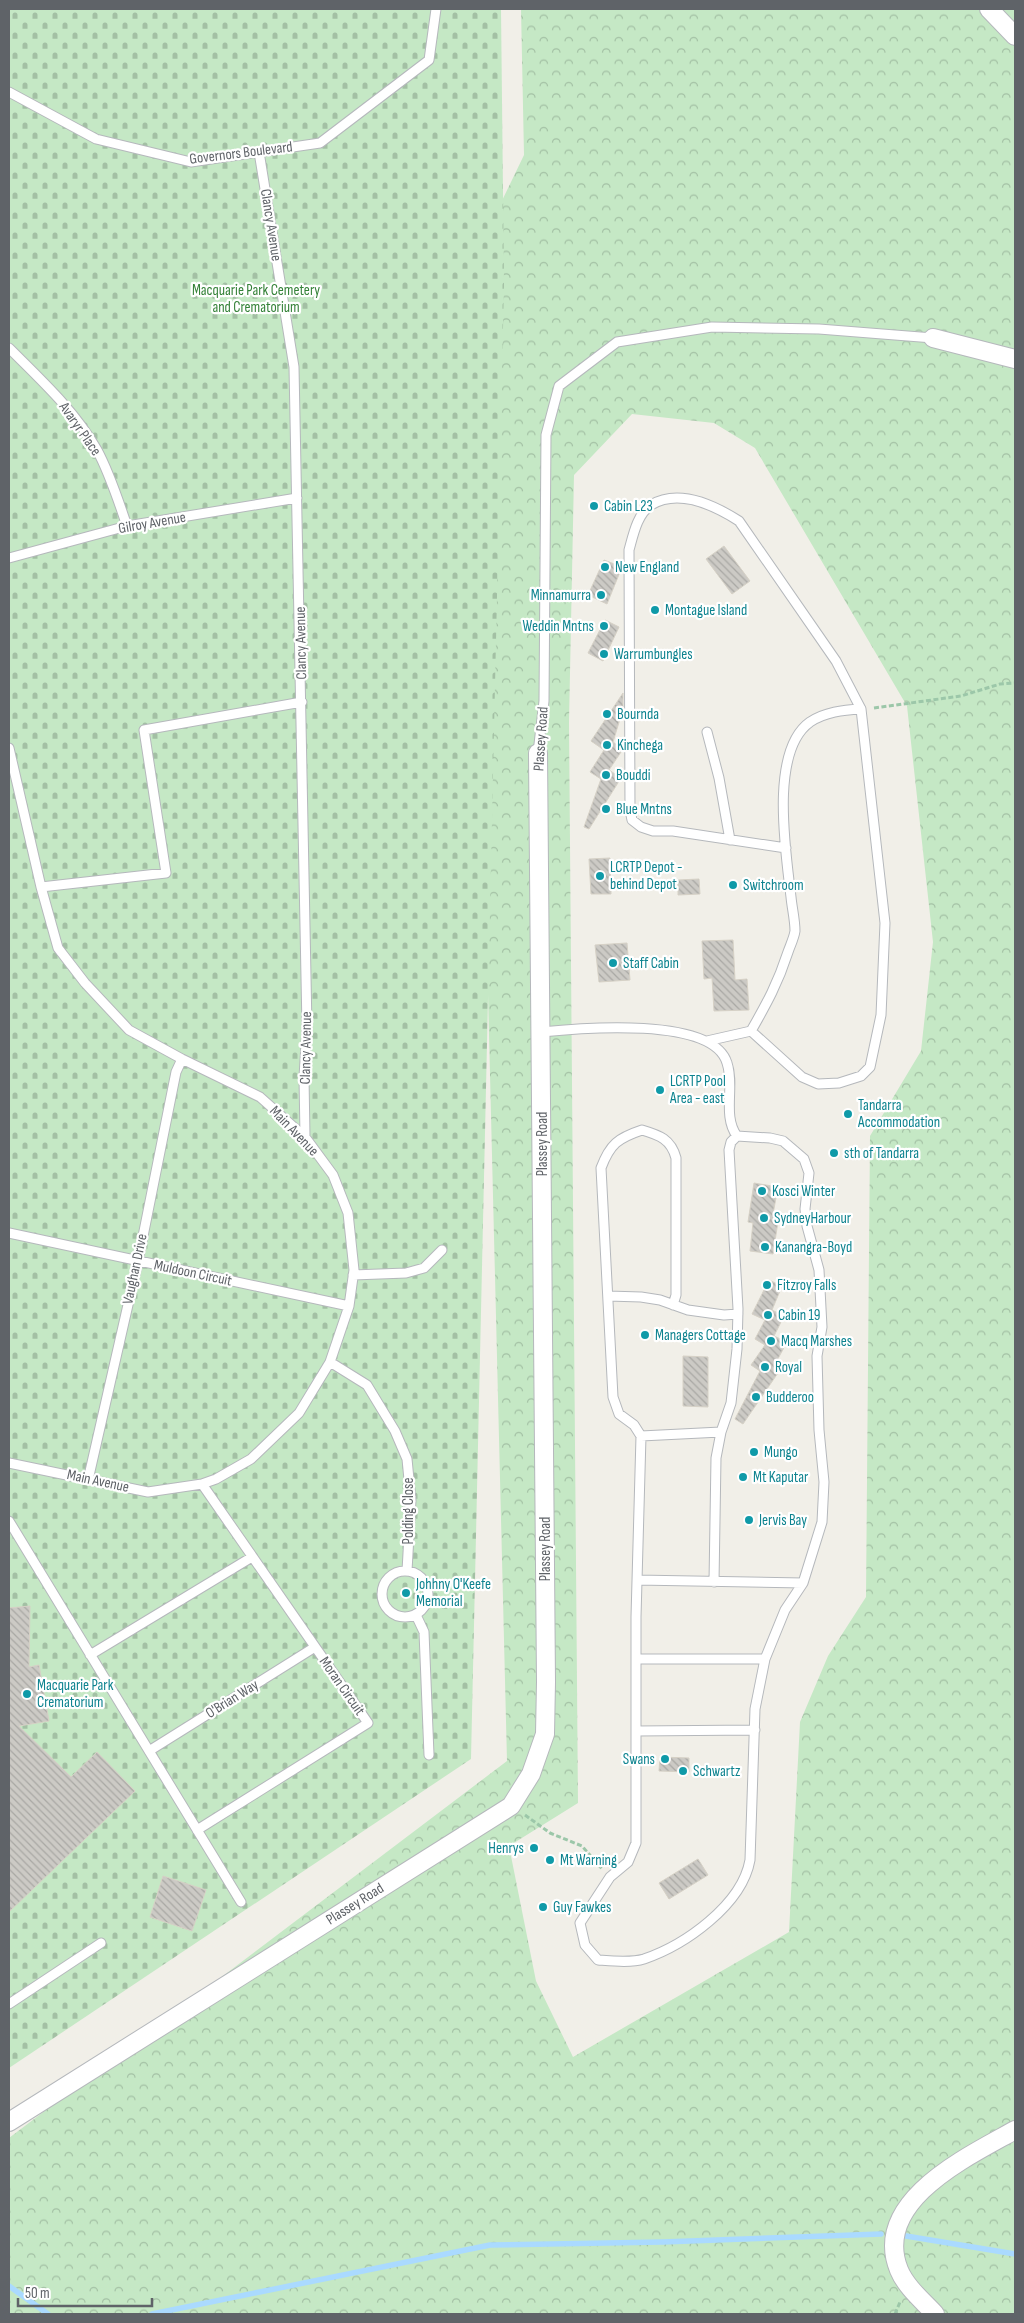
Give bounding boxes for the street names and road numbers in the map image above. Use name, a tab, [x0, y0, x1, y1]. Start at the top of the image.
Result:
street label: Governors Boulevard	[188, 137, 294, 169]
street label: Clancy Avenue	[256, 187, 286, 263]
street label: Avaryr Place	[54, 398, 105, 460]
street label: Gilroy Avenue	[117, 508, 187, 538]
street label: Clancy Avenue	[291, 606, 311, 680]
street label: Plassey Road	[529, 706, 553, 772]
street label: Clancy Avenue	[296, 1011, 316, 1085]
street label: Main Avenue	[265, 1102, 323, 1160]
street label: Plassey Road	[533, 1112, 552, 1176]
street label: Vaughan Drive	[118, 1232, 152, 1306]
street label: Muldoon Circuit	[152, 1255, 234, 1291]
street label: Main Avenue	[65, 1465, 131, 1497]
street label: Polding Close	[399, 1478, 418, 1544]
street label: Plassey Road	[536, 1517, 555, 1581]
street label: Moran Circuit	[315, 1653, 369, 1719]
street label: O'Brian Way	[202, 1675, 262, 1723]
street label: Plassey Road	[323, 1879, 387, 1929]

